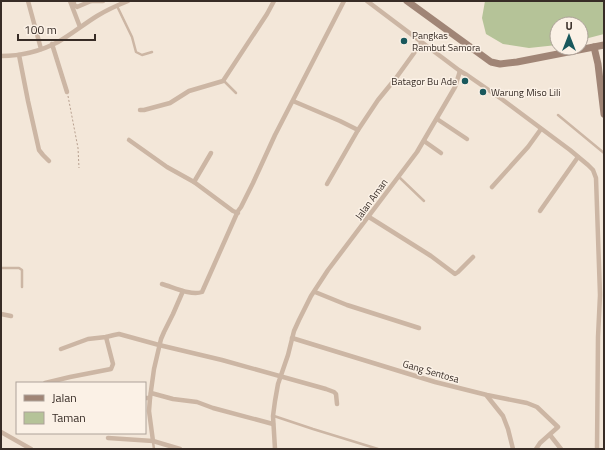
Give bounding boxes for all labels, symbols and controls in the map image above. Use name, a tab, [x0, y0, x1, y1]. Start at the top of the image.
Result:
scale bar	[18, 16, 95, 42]
north arrow	[549, 16, 589, 56]
text: U	[565, 18, 573, 34]
text: 100 m	[24, 20, 57, 39]
place label: Pangkas Rambut Samora	[412, 28, 480, 55]
marker: Pangkas Rambut Samora	[399, 36, 409, 46]
place label: Batagor Bu Ade	[391, 74, 457, 89]
marker: Batagor Bu Ade	[460, 76, 470, 86]
place label: Warung Miso Lili	[491, 85, 560, 100]
marker: Warung Miso Lili	[478, 87, 488, 97]
street label: Jalan Aman	[351, 176, 391, 223]
street label: Gang Sentosa	[401, 356, 461, 387]
legend	[16, 382, 146, 434]
text: Jalan	[52, 388, 77, 407]
text: Taman	[52, 408, 86, 427]

